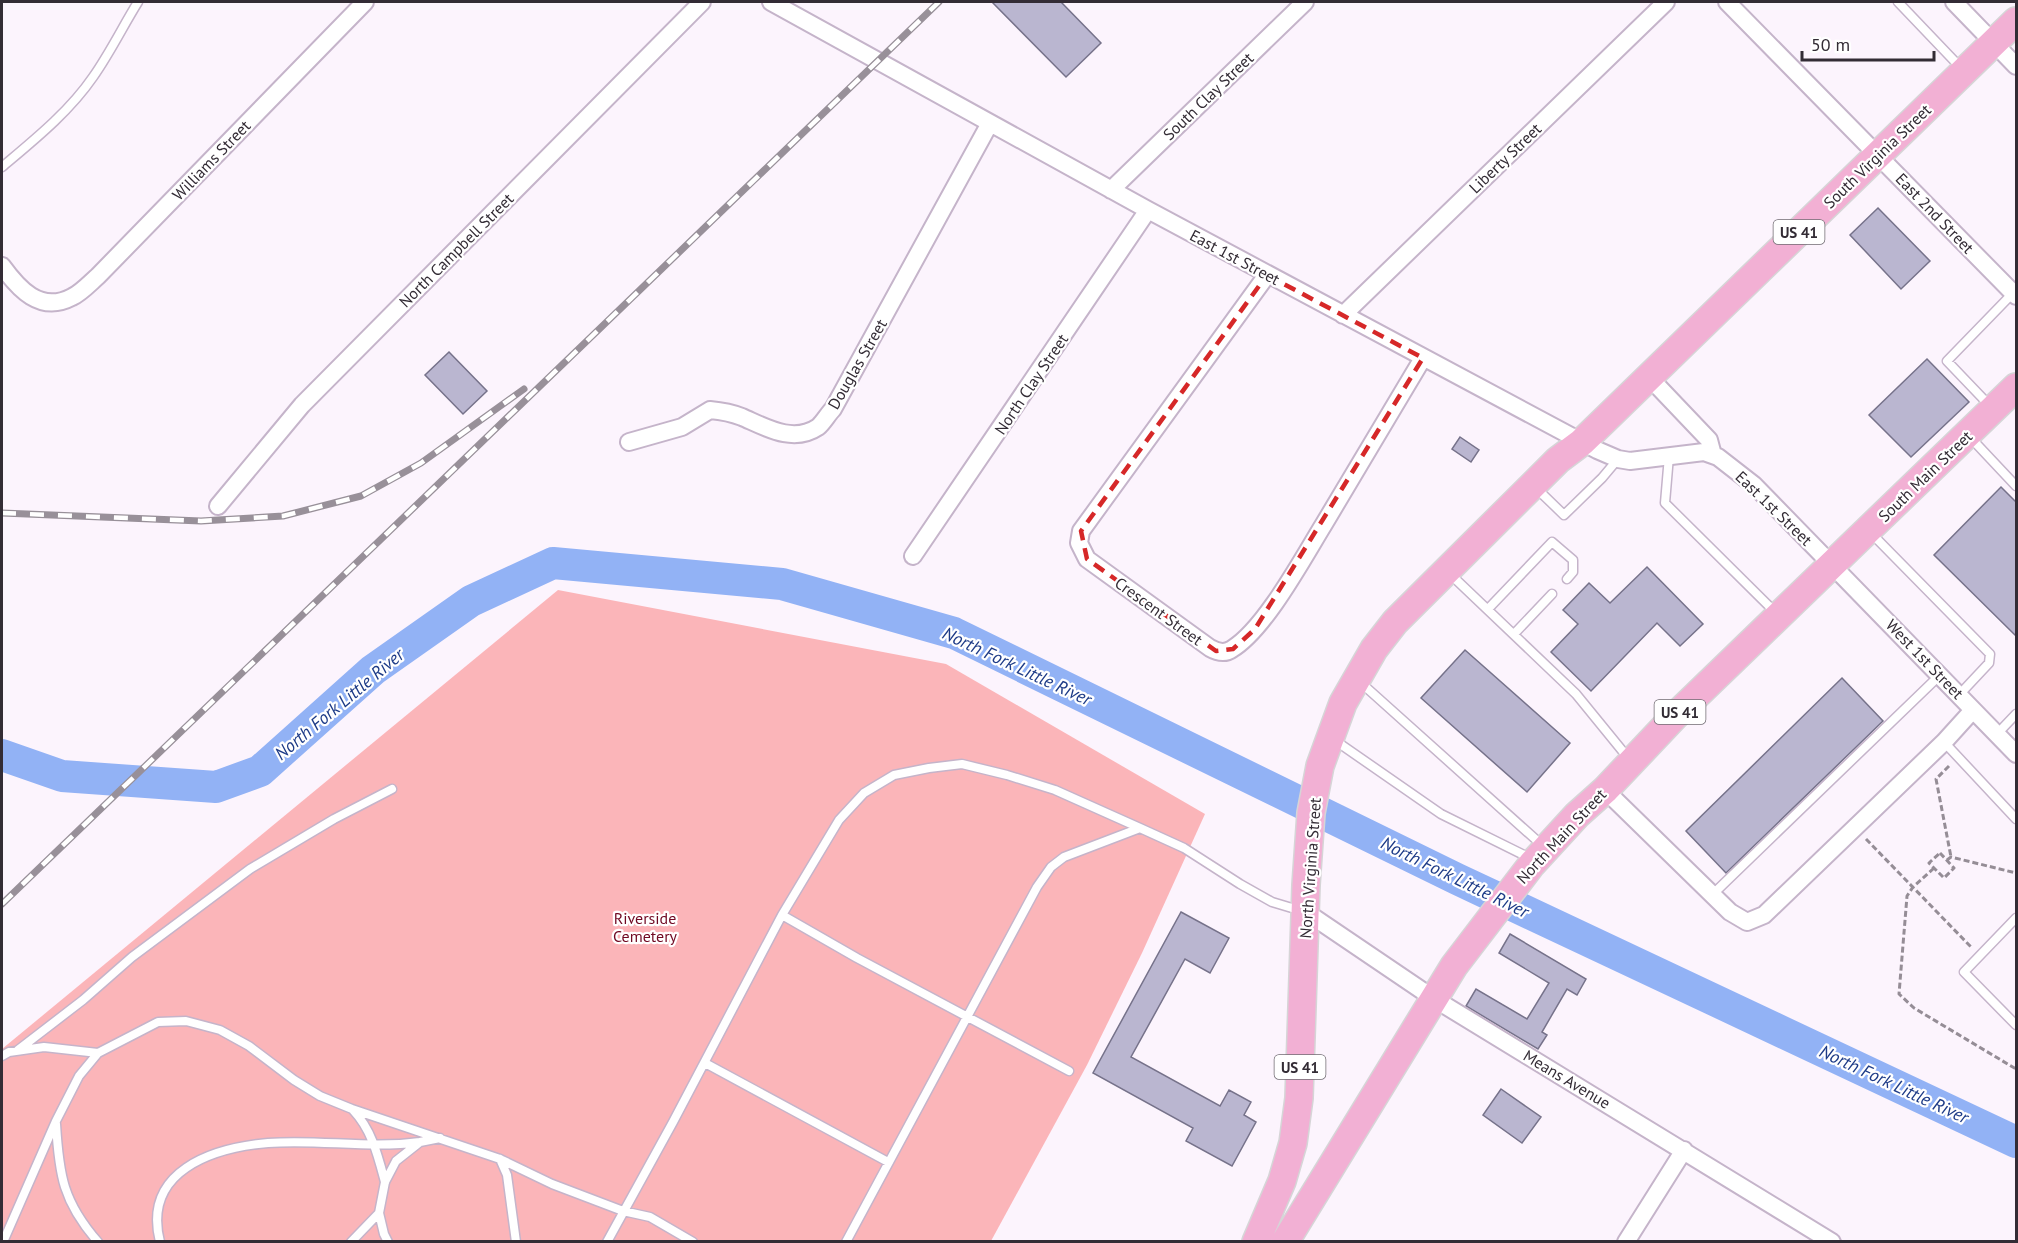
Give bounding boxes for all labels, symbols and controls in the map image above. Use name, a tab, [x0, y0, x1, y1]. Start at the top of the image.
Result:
scale bar	[1802, 24, 1934, 62]
text: 50 m	[1811, 33, 1850, 56]
street label: South Clay Street	[1159, 47, 1258, 144]
street label: South Virginia Street	[1819, 99, 1935, 212]
street label: Williams Street	[168, 115, 255, 204]
street label: Liberty Street	[1465, 118, 1546, 197]
street label: East 2nd Street	[1892, 169, 1979, 258]
street label: North Campbell Street	[395, 188, 518, 311]
road number: US 41	[1774, 220, 1824, 244]
street label: East 1st Street	[1187, 225, 1284, 289]
street label: Douglas Street	[823, 315, 891, 413]
street label: North Clay Street	[990, 329, 1072, 438]
street label: South Main Street	[1874, 426, 1977, 526]
street label: East 1st Street	[1731, 466, 1817, 550]
street label: Crescent Street	[1111, 573, 1207, 650]
street label: West 1st Street	[1882, 615, 1968, 703]
water label: North Fork Little River	[939, 621, 1096, 711]
water label: North Fork Little River	[270, 642, 409, 765]
road number: US 41	[1654, 700, 1706, 724]
street label: North Main Street	[1512, 784, 1610, 888]
street label: North Virginia Street	[1295, 796, 1325, 939]
water label: North Fork Little River	[1377, 831, 1534, 923]
park label: Riverside Cemetery	[613, 908, 678, 946]
water label: North Fork Little River	[1816, 1039, 1973, 1129]
street label: Means Avenue	[1520, 1045, 1614, 1113]
road number: US 41	[1274, 1055, 1326, 1079]

